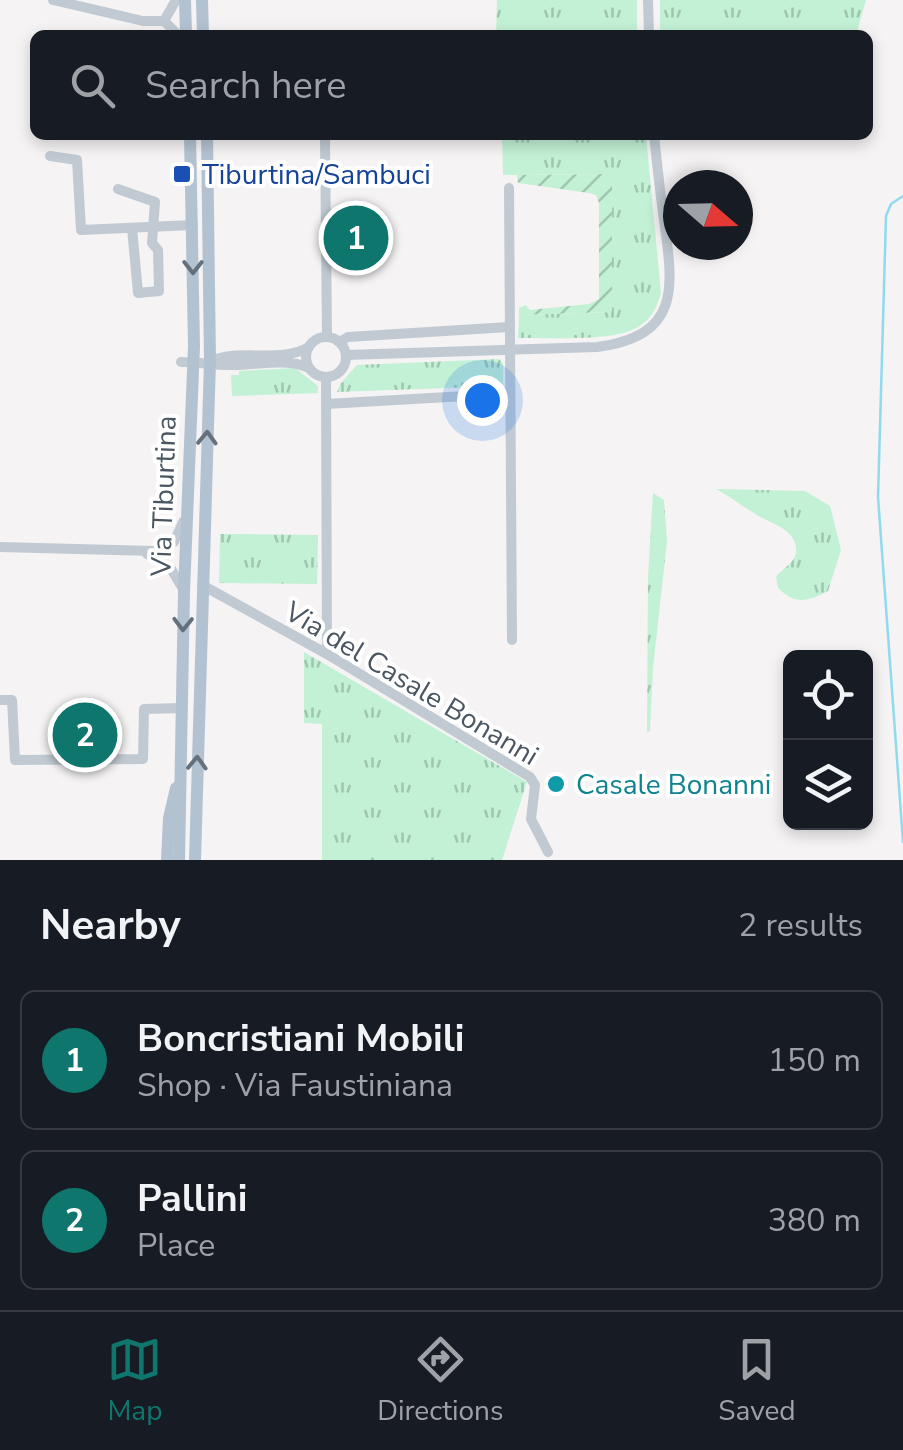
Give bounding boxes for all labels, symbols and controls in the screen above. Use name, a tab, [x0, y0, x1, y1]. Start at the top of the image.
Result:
search box	[30, 30, 873, 140]
icon: search	[65, 58, 120, 113]
text: Search here	[145, 60, 346, 111]
place label: Tiburtina/Sambuci	[202, 156, 431, 194]
marker: Tiburtina/Sambuci	[171, 163, 193, 185]
north arrow	[663, 170, 753, 260]
pin: 1	[324, 200, 388, 276]
one-way arrow	[182, 260, 204, 276]
your location	[457, 375, 508, 426]
street label: Via Tiburtina	[142, 415, 186, 578]
one-way arrow	[196, 429, 217, 445]
street label: Via del Casale Bonanni	[277, 592, 545, 775]
one-way arrow	[173, 617, 194, 633]
map controls	[783, 650, 873, 830]
button: locate	[783, 650, 873, 740]
pin: 2	[52, 698, 118, 772]
button: layers	[783, 740, 873, 830]
one-way arrow	[186, 754, 207, 770]
place label: Casale Bonanni	[576, 766, 771, 804]
marker: Casale Bonanni	[545, 773, 567, 795]
text: Nearby	[40, 897, 181, 954]
text: 2 results	[738, 904, 863, 947]
text: Boncristiani Mobili	[137, 1013, 465, 1064]
text: 1	[65, 1039, 84, 1082]
text: 150 m	[768, 1039, 861, 1082]
text: Shop · Via Faustiniana	[137, 1064, 453, 1107]
text: Pallini	[137, 1173, 248, 1224]
text: 2	[65, 1199, 84, 1242]
text: 380 m	[768, 1199, 861, 1242]
text: Place	[137, 1224, 215, 1267]
tab: Map	[107, 1332, 162, 1430]
tab: Directions	[377, 1332, 503, 1430]
tab: Saved	[718, 1332, 796, 1430]

